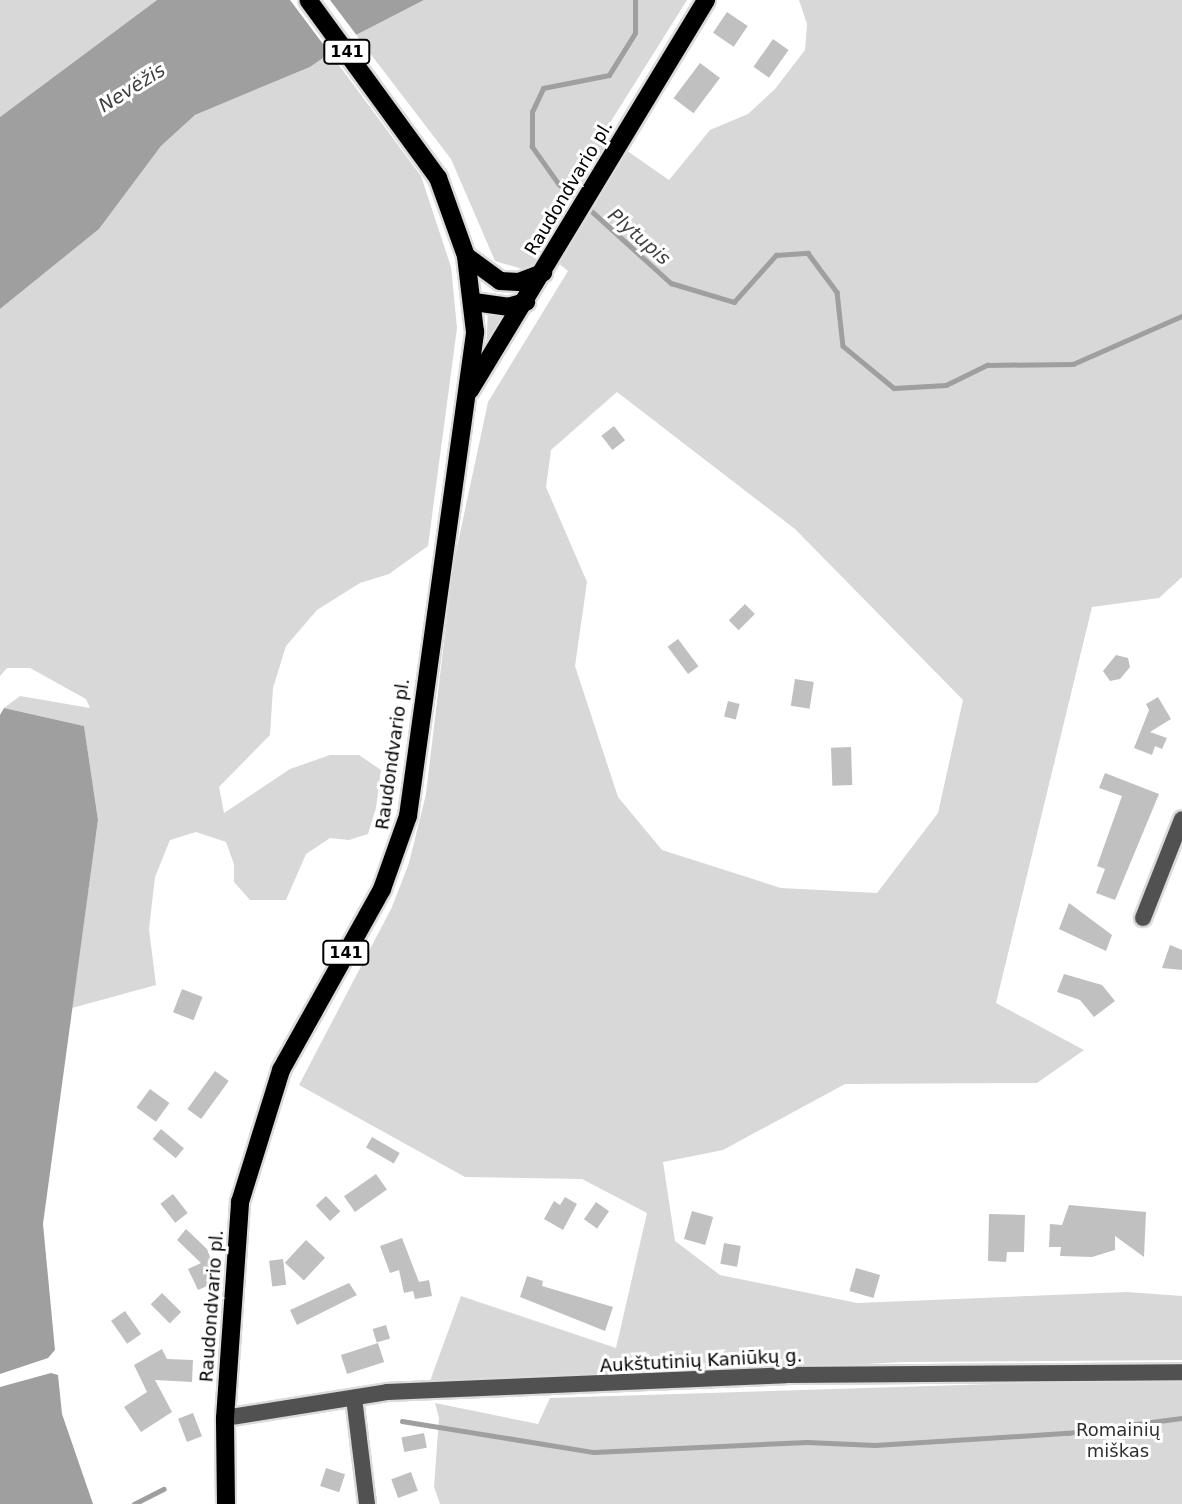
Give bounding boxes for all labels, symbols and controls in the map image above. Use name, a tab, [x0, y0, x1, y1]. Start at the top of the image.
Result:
road number: 141	[322, 40, 372, 64]
water label: Nevėžis	[95, 59, 169, 117]
street label: Raudondvario pl.	[520, 117, 618, 259]
water label: Plytupis	[603, 204, 675, 270]
street label: Raudondvario pl.	[372, 677, 414, 831]
road number: 141	[322, 940, 370, 965]
street label: Raudondvario pl.	[196, 1229, 228, 1383]
street label: Aukštutinių Kaniūkų g.	[599, 1345, 803, 1377]
park label: Romainių miškas	[1076, 1420, 1160, 1462]

